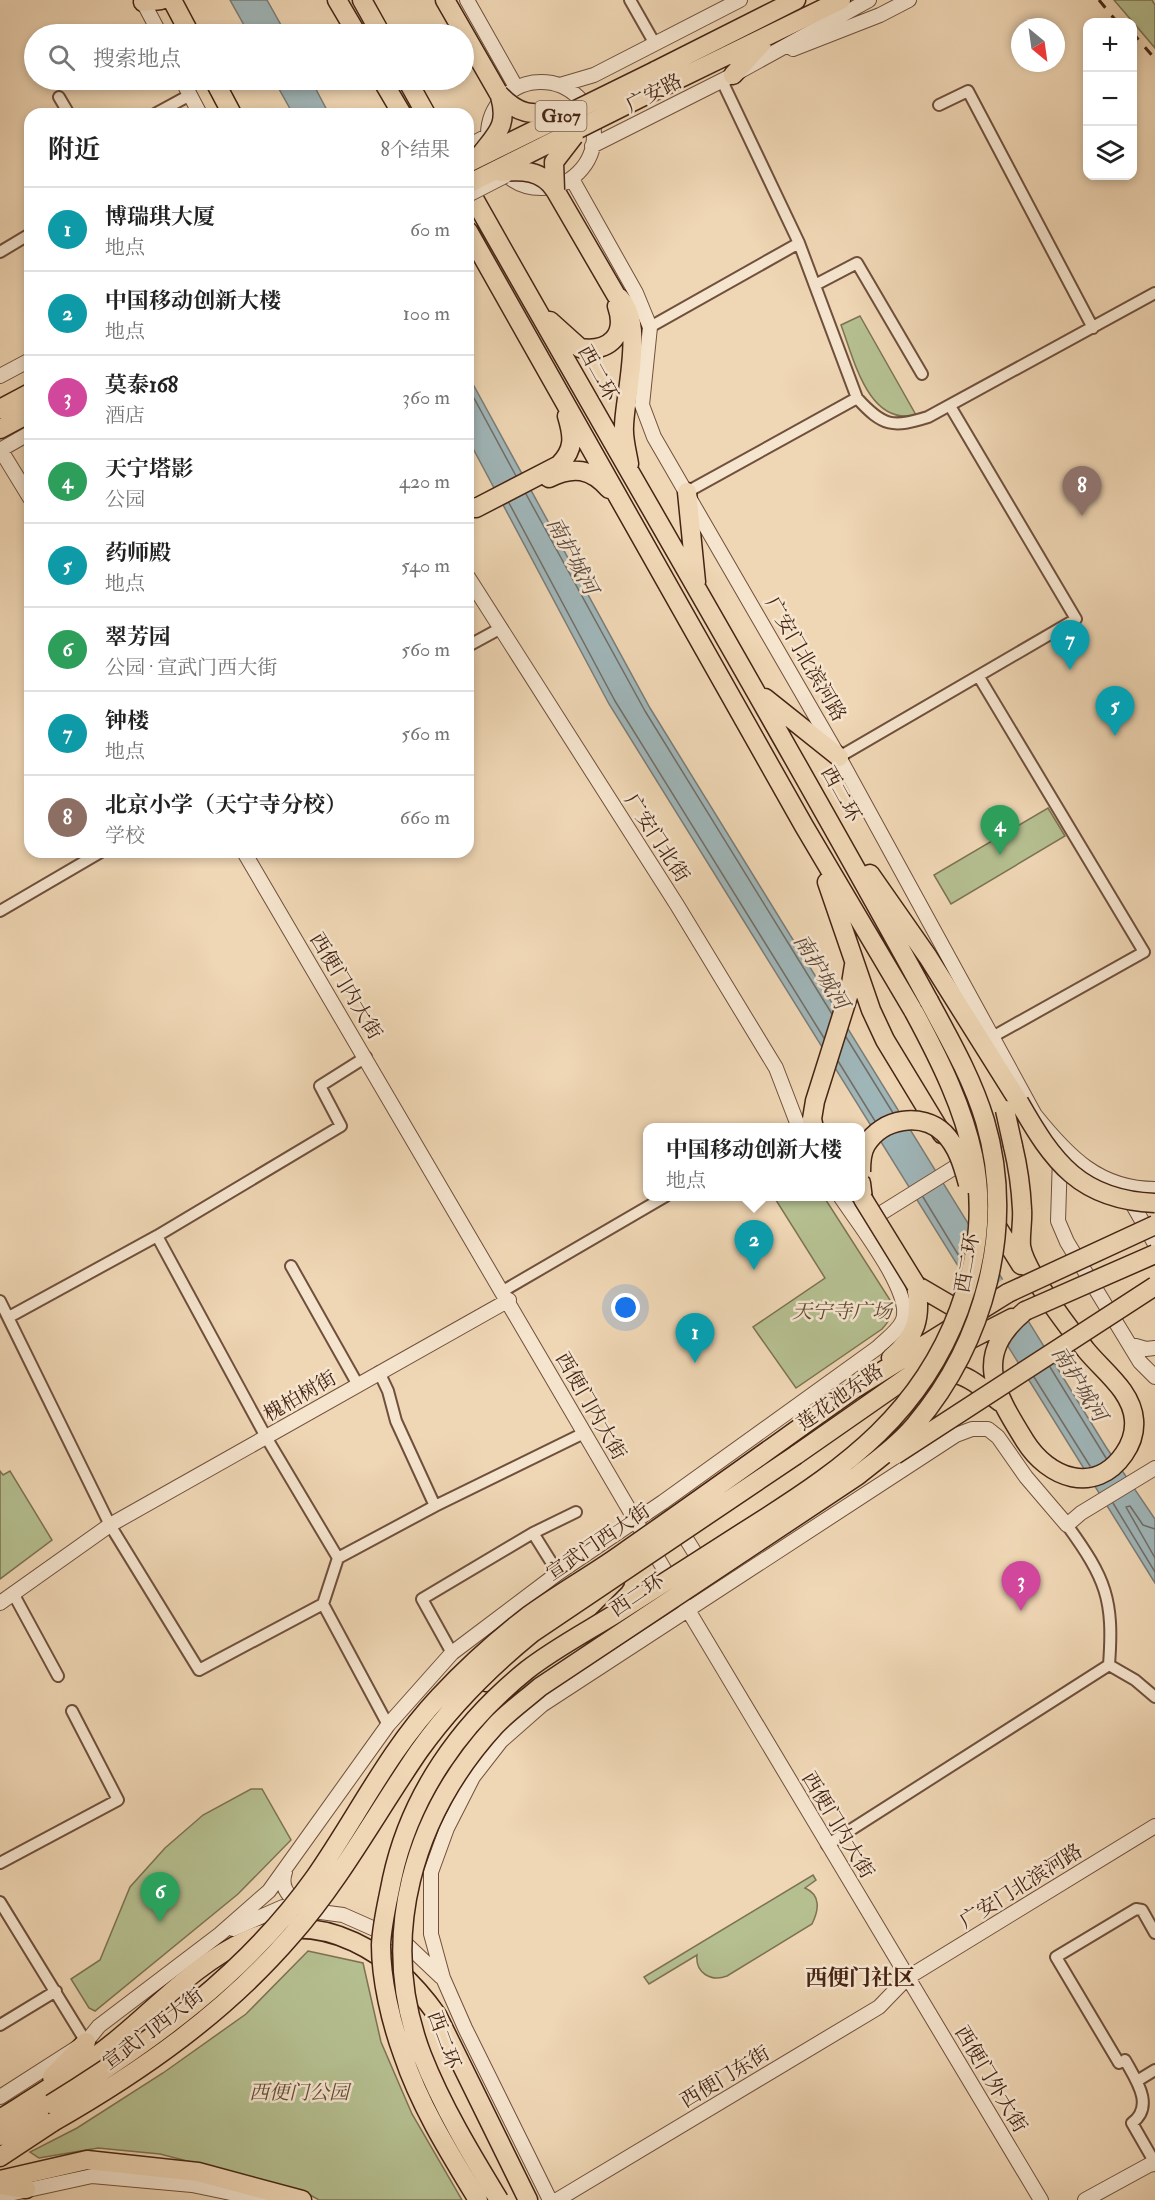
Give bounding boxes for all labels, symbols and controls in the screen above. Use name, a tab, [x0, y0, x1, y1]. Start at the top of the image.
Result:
north arrow	[1011, 18, 1065, 72]
map controls	[1083, 18, 1137, 180]
button: +	[1083, 18, 1137, 72]
search box	[24, 24, 474, 90]
icon: search	[45, 41, 78, 74]
text: 搜索地点	[93, 45, 181, 73]
street label: 广安路	[622, 68, 686, 118]
button: −	[1083, 72, 1137, 126]
road number: G107	[536, 101, 586, 131]
button: layers	[1083, 126, 1137, 180]
text: 附近	[48, 134, 100, 166]
text: 8个结果	[381, 137, 450, 162]
text: 博瑞琪大厦	[105, 203, 215, 231]
text: 1	[64, 217, 71, 242]
text: 60 m	[410, 217, 450, 242]
text: 地点	[105, 235, 145, 260]
text: 中国移动创新大楼	[105, 287, 281, 315]
text: 2	[62, 301, 73, 326]
text: 100 m	[403, 301, 450, 326]
text: 地点	[105, 319, 145, 344]
street label: 西二环	[573, 341, 623, 405]
text: 莫泰168	[105, 371, 178, 399]
text: 3	[64, 385, 71, 410]
text: 360 m	[402, 385, 450, 410]
text: 酒店	[105, 403, 145, 428]
text: 天宁塔影	[105, 455, 193, 483]
pin: 8	[1062, 466, 1102, 516]
text: 4	[62, 469, 73, 494]
text: 420 m	[399, 469, 450, 494]
text: 公园	[105, 487, 145, 512]
water label: 南护城河	[540, 513, 606, 603]
text: 药师殿	[105, 539, 171, 567]
text: 5	[63, 553, 72, 578]
text: 540 m	[401, 553, 450, 578]
text: 地点	[105, 571, 145, 596]
street label: 广安门北滨河路	[760, 592, 852, 726]
pin: 7	[1050, 620, 1090, 670]
text: 翠芳园	[105, 623, 171, 651]
text: 6	[62, 637, 73, 662]
text: 560 m	[401, 637, 450, 662]
text: 公园 · 宣武门西大街	[105, 655, 277, 680]
pin: 5	[1096, 686, 1134, 736]
text: 钟楼	[105, 707, 149, 735]
text: 7	[63, 721, 72, 746]
text: 560 m	[401, 721, 450, 746]
text: 地点	[105, 739, 145, 764]
street label: 西二环	[816, 762, 866, 826]
street label: 广安门北街	[619, 789, 695, 887]
text: 北京小学（天宁寺分校）	[105, 791, 347, 819]
text: 8	[63, 805, 72, 830]
text: 660 m	[400, 805, 450, 830]
pin: 4	[980, 806, 1020, 855]
text: 学校	[105, 823, 145, 848]
street label: 西便门内大街	[304, 928, 388, 1044]
water label: 南护城河	[787, 929, 857, 1018]
popup	[643, 1123, 865, 1201]
text: 中国移动创新大楼	[666, 1136, 842, 1164]
text: 地点	[666, 1168, 706, 1193]
pin: 2	[734, 1220, 774, 1270]
street label: 西二环	[949, 1231, 985, 1295]
your location	[611, 1293, 640, 1322]
park label: 天宁寺广场	[792, 1299, 894, 1324]
pin: 1	[676, 1314, 714, 1363]
water label: 南护城河	[1045, 1341, 1115, 1430]
street label: 西便门内大街	[550, 1348, 632, 1464]
street label: 莲花池东路	[792, 1358, 888, 1436]
street label: 槐柏树街	[259, 1365, 341, 1427]
street label: 宣武门西大街	[541, 1498, 655, 1586]
pin: 3	[1002, 1562, 1040, 1611]
street label: 西二环	[605, 1568, 669, 1622]
street label: 西便门内大街	[796, 1767, 880, 1883]
street label: 广安门北滨河路	[955, 1838, 1087, 1934]
pin: 6	[140, 1872, 180, 1922]
district label: 西便门社区	[805, 1964, 915, 1992]
street label: 宣武门西大街	[98, 1983, 208, 2075]
street label: 西二环	[422, 2008, 466, 2072]
street label: 西便门外大街	[949, 2021, 1033, 2137]
street label: 西便门东街	[676, 2041, 774, 2113]
park label: 西便门公园	[249, 2080, 352, 2105]

